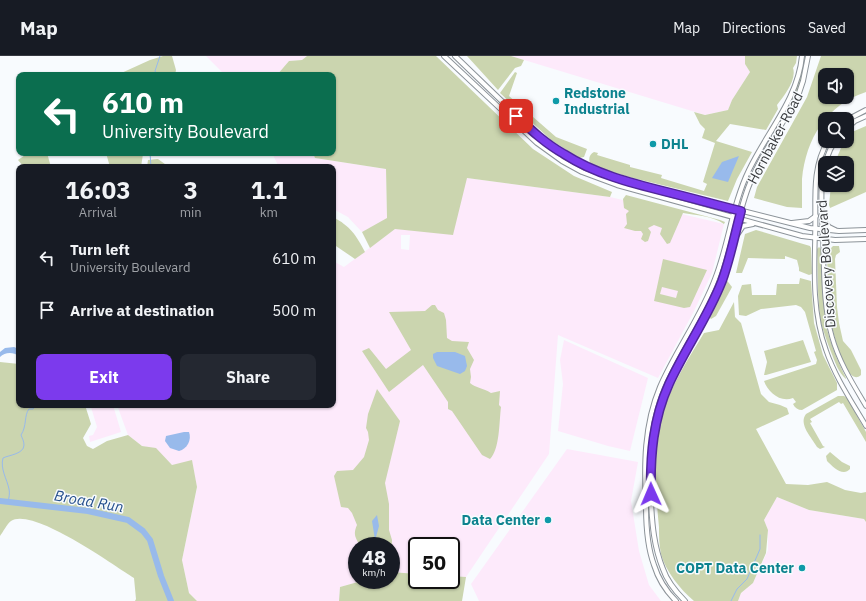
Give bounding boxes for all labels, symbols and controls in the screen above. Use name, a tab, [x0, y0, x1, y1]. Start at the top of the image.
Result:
text: Map	[20, 16, 58, 40]
text: Map	[673, 19, 700, 37]
text: Directions	[722, 19, 786, 37]
text: Saved	[808, 19, 846, 37]
map controls	[818, 68, 854, 192]
button: sound	[818, 68, 854, 104]
text: 610 m	[102, 84, 184, 121]
place label: Redstone Industrial	[564, 84, 629, 118]
icon: left	[36, 88, 88, 140]
street label: Hornbaker Road	[743, 89, 807, 187]
marker: Redstone Industrial	[551, 96, 561, 106]
pin	[499, 99, 533, 133]
icon: arrive	[505, 105, 527, 127]
button: search	[818, 112, 854, 148]
text: University Boulevard	[102, 120, 269, 143]
place label: DHL	[661, 135, 688, 153]
marker: DHL	[648, 139, 658, 149]
button: layers	[818, 156, 854, 192]
text: 16:03	[65, 174, 131, 206]
text: 3	[183, 174, 198, 206]
text: 1.1	[251, 174, 287, 206]
street label: Discovery Boulevard	[813, 199, 839, 329]
text: Arrival	[79, 204, 117, 221]
text: min	[180, 204, 202, 221]
text: km	[260, 204, 278, 221]
text: Turn left	[70, 240, 130, 259]
icon: left	[36, 247, 58, 269]
text: 610 m	[272, 249, 316, 268]
text: University Boulevard	[70, 259, 191, 276]
icon: arrive	[36, 299, 58, 321]
text: Arrive at destination	[70, 301, 214, 320]
text: 500 m	[272, 301, 316, 320]
button: Exit	[36, 354, 172, 400]
button: Share	[180, 354, 316, 400]
position arrow	[630, 473, 672, 515]
water label: Broad Run	[53, 486, 125, 516]
place label: Data Center	[462, 511, 540, 529]
marker: Data Center	[543, 515, 553, 525]
speed limit sign: 50	[408, 537, 460, 589]
text: 48	[362, 544, 386, 571]
place label: COPT Data Center	[676, 559, 794, 577]
marker: COPT Data Center	[797, 563, 807, 573]
text: km/h	[362, 566, 386, 579]

